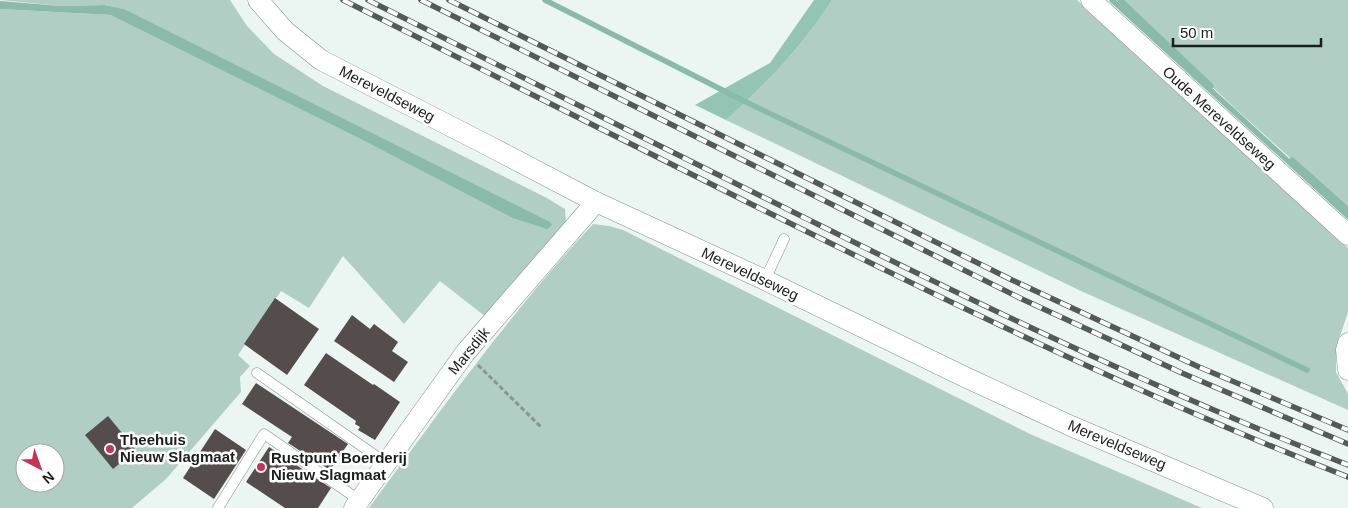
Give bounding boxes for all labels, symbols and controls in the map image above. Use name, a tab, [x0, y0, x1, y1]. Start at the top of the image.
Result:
scale bar	[1173, 15, 1320, 47]
text: 50 m	[1180, 24, 1213, 41]
street label: Mereveldseweg	[337, 62, 438, 125]
street label: Oude Mereveldseweg	[1159, 62, 1279, 173]
street label: Mereveldseweg	[699, 244, 801, 303]
street label: Marsdijk	[444, 323, 493, 378]
street label: Mereveldseweg	[1066, 416, 1169, 473]
place label: Theehuis Nieuw Slagmaat	[120, 431, 235, 465]
north arrow	[15, 443, 65, 493]
marker: Theehuis Nieuw Slagmaat	[104, 443, 116, 455]
place label: Rustpunt Boerderij Nieuw Slagmaat	[271, 449, 407, 483]
marker: Rustpunt Boerderij Nieuw Slagmaat	[255, 461, 267, 473]
text: N	[39, 468, 58, 487]

